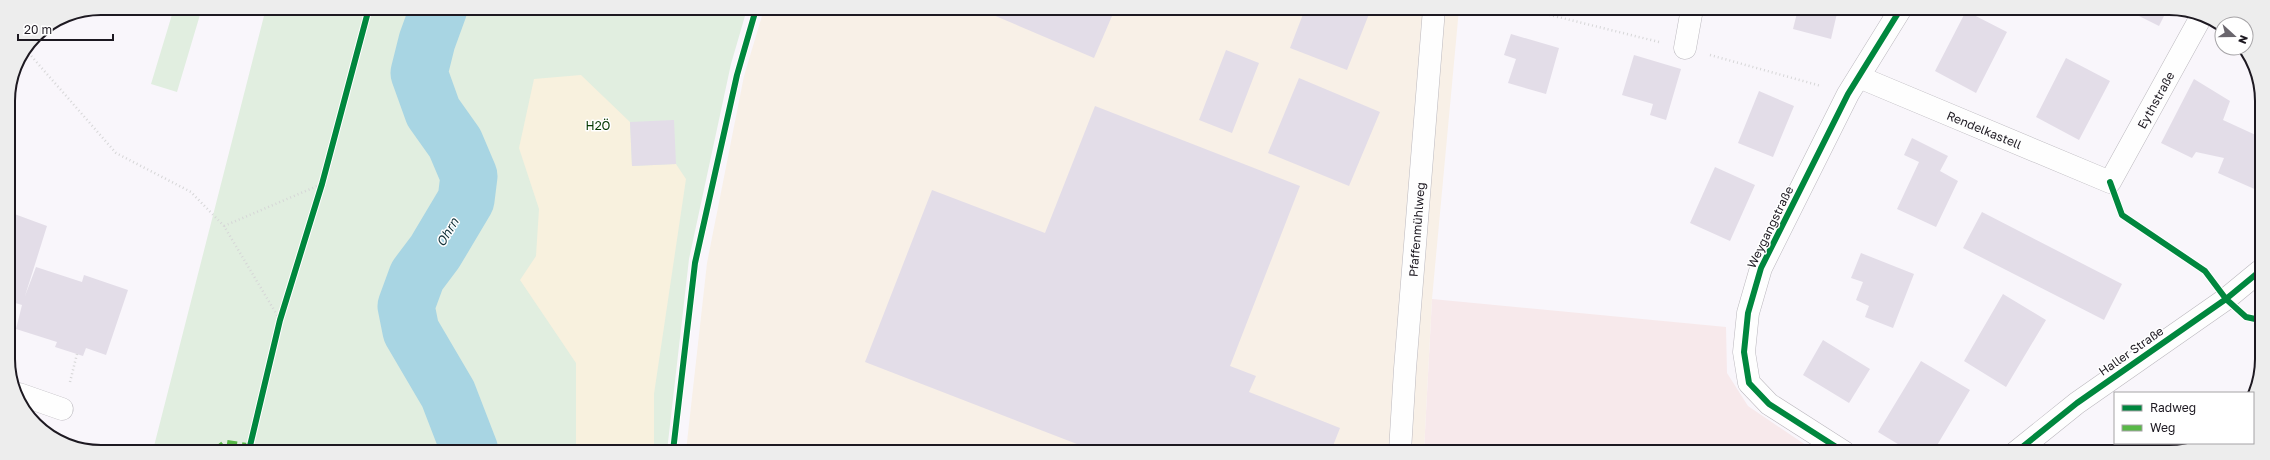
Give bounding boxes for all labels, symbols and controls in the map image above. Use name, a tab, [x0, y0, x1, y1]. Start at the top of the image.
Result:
scale bar	[18, 16, 113, 42]
north arrow	[2214, 16, 2254, 56]
text: 20 m	[24, 22, 52, 37]
text: N	[2236, 34, 2251, 46]
street label: Eythstraße	[2134, 69, 2177, 131]
street label: Rendelkastell	[1945, 107, 2024, 152]
park label: H2Ö	[586, 118, 611, 133]
street label: Pfaffenmühlweg	[1405, 182, 1428, 278]
street label: Weygangstraße	[1744, 183, 1796, 271]
water label: Ohrn	[432, 214, 462, 249]
street label: Haller Straße	[2096, 323, 2166, 379]
legend	[2114, 392, 2254, 444]
text: Radweg	[2150, 400, 2196, 415]
text: Weg	[2150, 420, 2175, 435]

